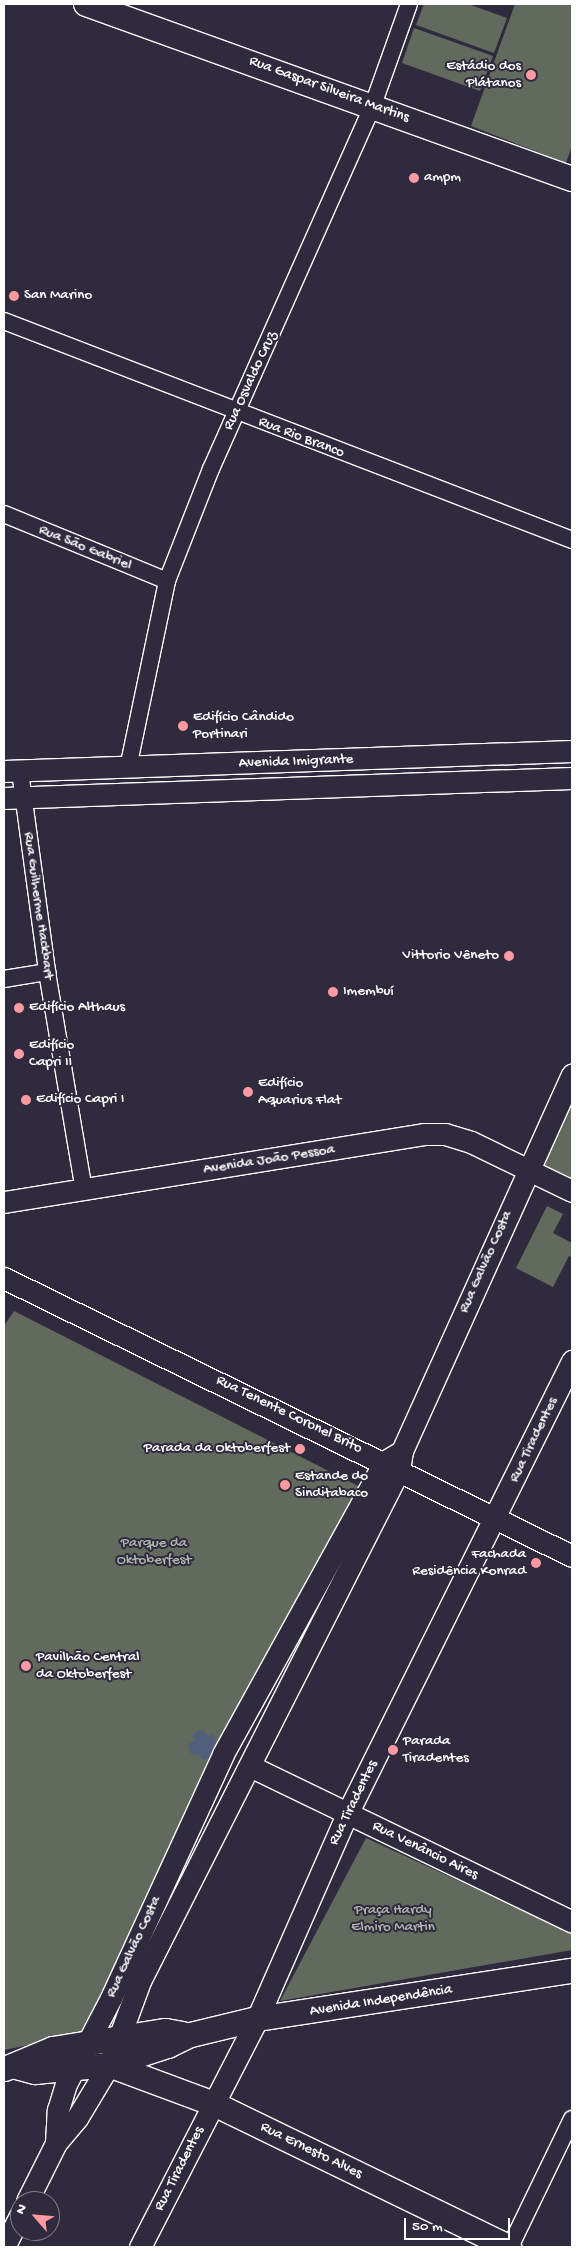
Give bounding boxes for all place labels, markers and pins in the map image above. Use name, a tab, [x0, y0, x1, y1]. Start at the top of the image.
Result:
place label: Estádio dos Plátanos	[446, 57, 521, 92]
marker: Estádio dos Plátanos	[525, 69, 537, 81]
place label: ampm	[424, 169, 461, 187]
marker: ampm	[408, 172, 420, 184]
place label: San Marino	[24, 287, 92, 305]
marker: San Marino	[8, 290, 20, 302]
place label: Edifício Cândido Portinari	[193, 708, 294, 743]
marker: Edifício Cândido Portinari	[177, 720, 189, 732]
place label: Vittorio Vêneto	[403, 947, 499, 965]
marker: Vittorio Vêneto	[503, 950, 515, 962]
place label: Imembuí	[343, 983, 394, 1001]
marker: Imembuí	[327, 986, 339, 998]
place label: Edifício Althaus	[29, 999, 125, 1017]
marker: Edifício Althaus	[13, 1002, 25, 1014]
place label: Edifício Capri II	[29, 1036, 74, 1071]
marker: Edifício Capri II	[13, 1048, 25, 1060]
place label: Edifício Aquarius Flat	[258, 1074, 341, 1109]
marker: Edifício Aquarius Flat	[242, 1086, 254, 1098]
place label: Edifício Capri I	[36, 1091, 124, 1109]
marker: Edifício Capri I	[20, 1094, 32, 1106]
place label: Parada da Oktoberfest	[144, 1440, 290, 1458]
marker: Parada da Oktoberfest	[294, 1443, 306, 1455]
place label: Estande do Sinditabaco	[295, 1467, 368, 1502]
marker: Estande do Sinditabaco	[279, 1479, 291, 1491]
place label: Fachada Residência Konrad	[412, 1545, 526, 1580]
marker: Fachada Residência Konrad	[530, 1557, 542, 1569]
place label: Pavilhão Central da Oktoberfest	[36, 1648, 140, 1683]
marker: Pavilhão Central da Oktoberfest	[20, 1660, 32, 1672]
place label: Parada Tiradentes	[403, 1732, 469, 1767]
marker: Parada Tiradentes	[387, 1744, 399, 1756]

